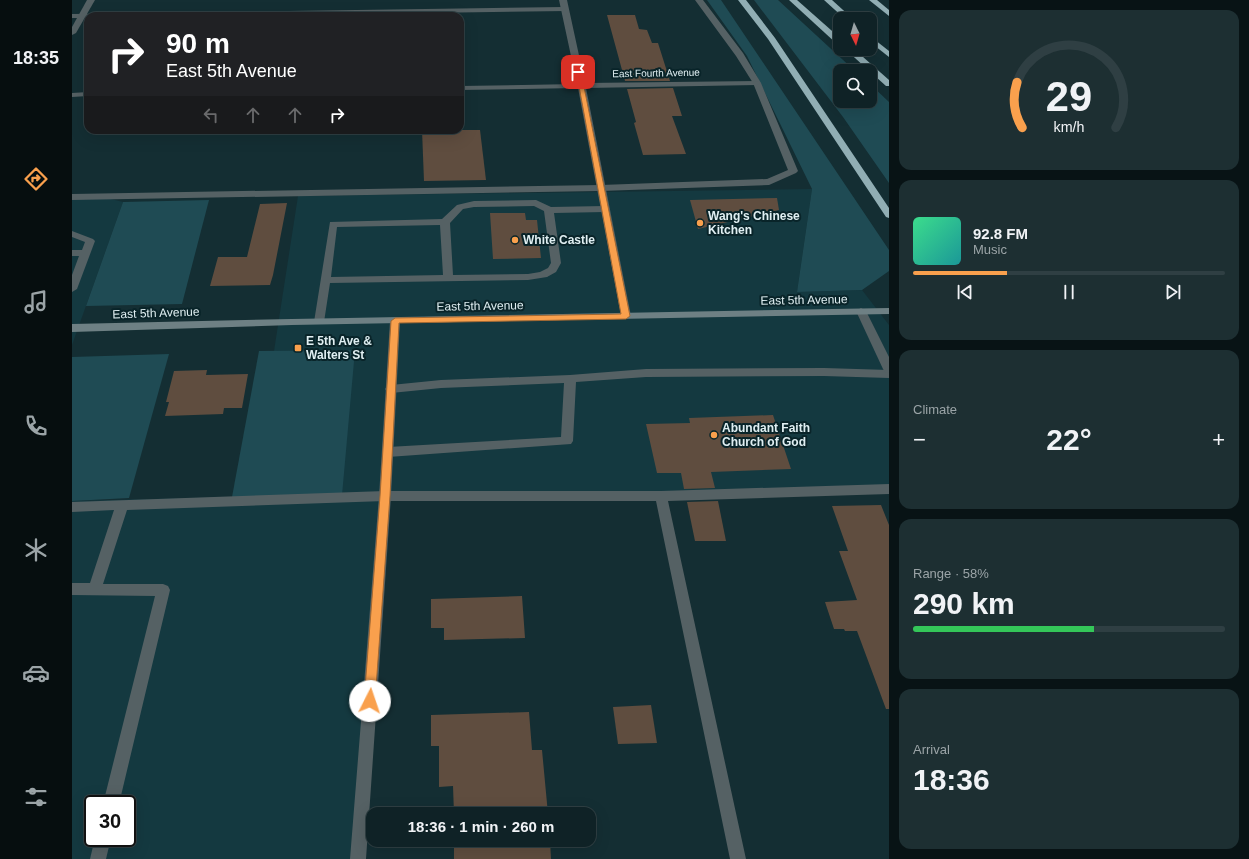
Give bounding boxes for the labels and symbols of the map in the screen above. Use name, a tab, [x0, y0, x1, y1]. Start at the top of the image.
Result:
north arrow	[833, 12, 877, 56]
pin	[561, 55, 595, 89]
street label: East Fourth Avenue	[612, 67, 700, 79]
place label: Wang's Chinese Kitchen	[708, 209, 800, 237]
marker: Wang's Chinese Kitchen	[695, 218, 705, 228]
place label: White Castle	[523, 233, 595, 247]
marker: White Castle	[510, 235, 520, 245]
street label: East 5th Avenue	[760, 292, 848, 308]
street label: East 5th Avenue	[436, 298, 524, 314]
street label: East 5th Avenue	[112, 304, 200, 322]
place label: E 5th Ave & Walters St	[306, 334, 372, 362]
marker: E 5th Ave & Walters St	[293, 343, 303, 353]
place label: Abundant Faith Church of God	[722, 421, 810, 449]
marker: Abundant Faith Church of God	[709, 430, 719, 440]
position arrow	[349, 680, 391, 722]
speed limit sign: 30	[84, 795, 136, 847]

